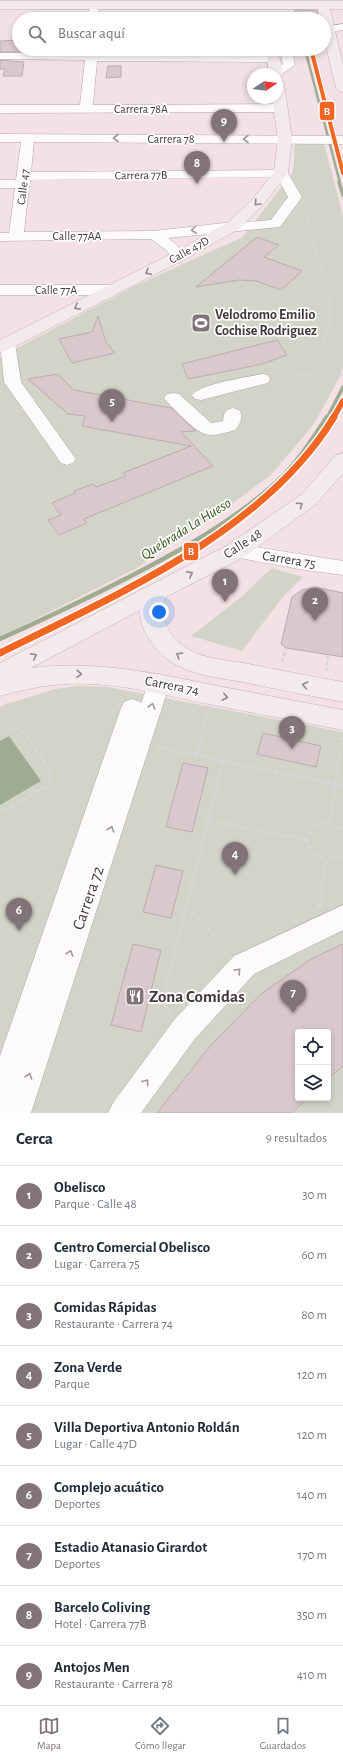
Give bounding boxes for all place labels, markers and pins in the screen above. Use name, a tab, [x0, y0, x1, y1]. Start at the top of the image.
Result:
pin: 9	[211, 109, 237, 142]
pin: 8	[184, 151, 210, 184]
place label: Velodromo Emilio Cochise Rodriguez	[215, 308, 317, 338]
sports icon: Velodromo Emilio Cochise Rodriguez	[190, 312, 212, 334]
pin: 5	[99, 389, 125, 422]
pin: 1	[212, 569, 238, 602]
pin: 2	[302, 588, 328, 621]
pin: 3	[279, 716, 305, 749]
pin: 4	[222, 842, 248, 875]
pin: 6	[6, 898, 32, 931]
pin: 7	[280, 980, 306, 1013]
restaurant icon: Zona Comidas	[124, 985, 146, 1007]
place label: Zona Comidas	[149, 988, 245, 1005]

